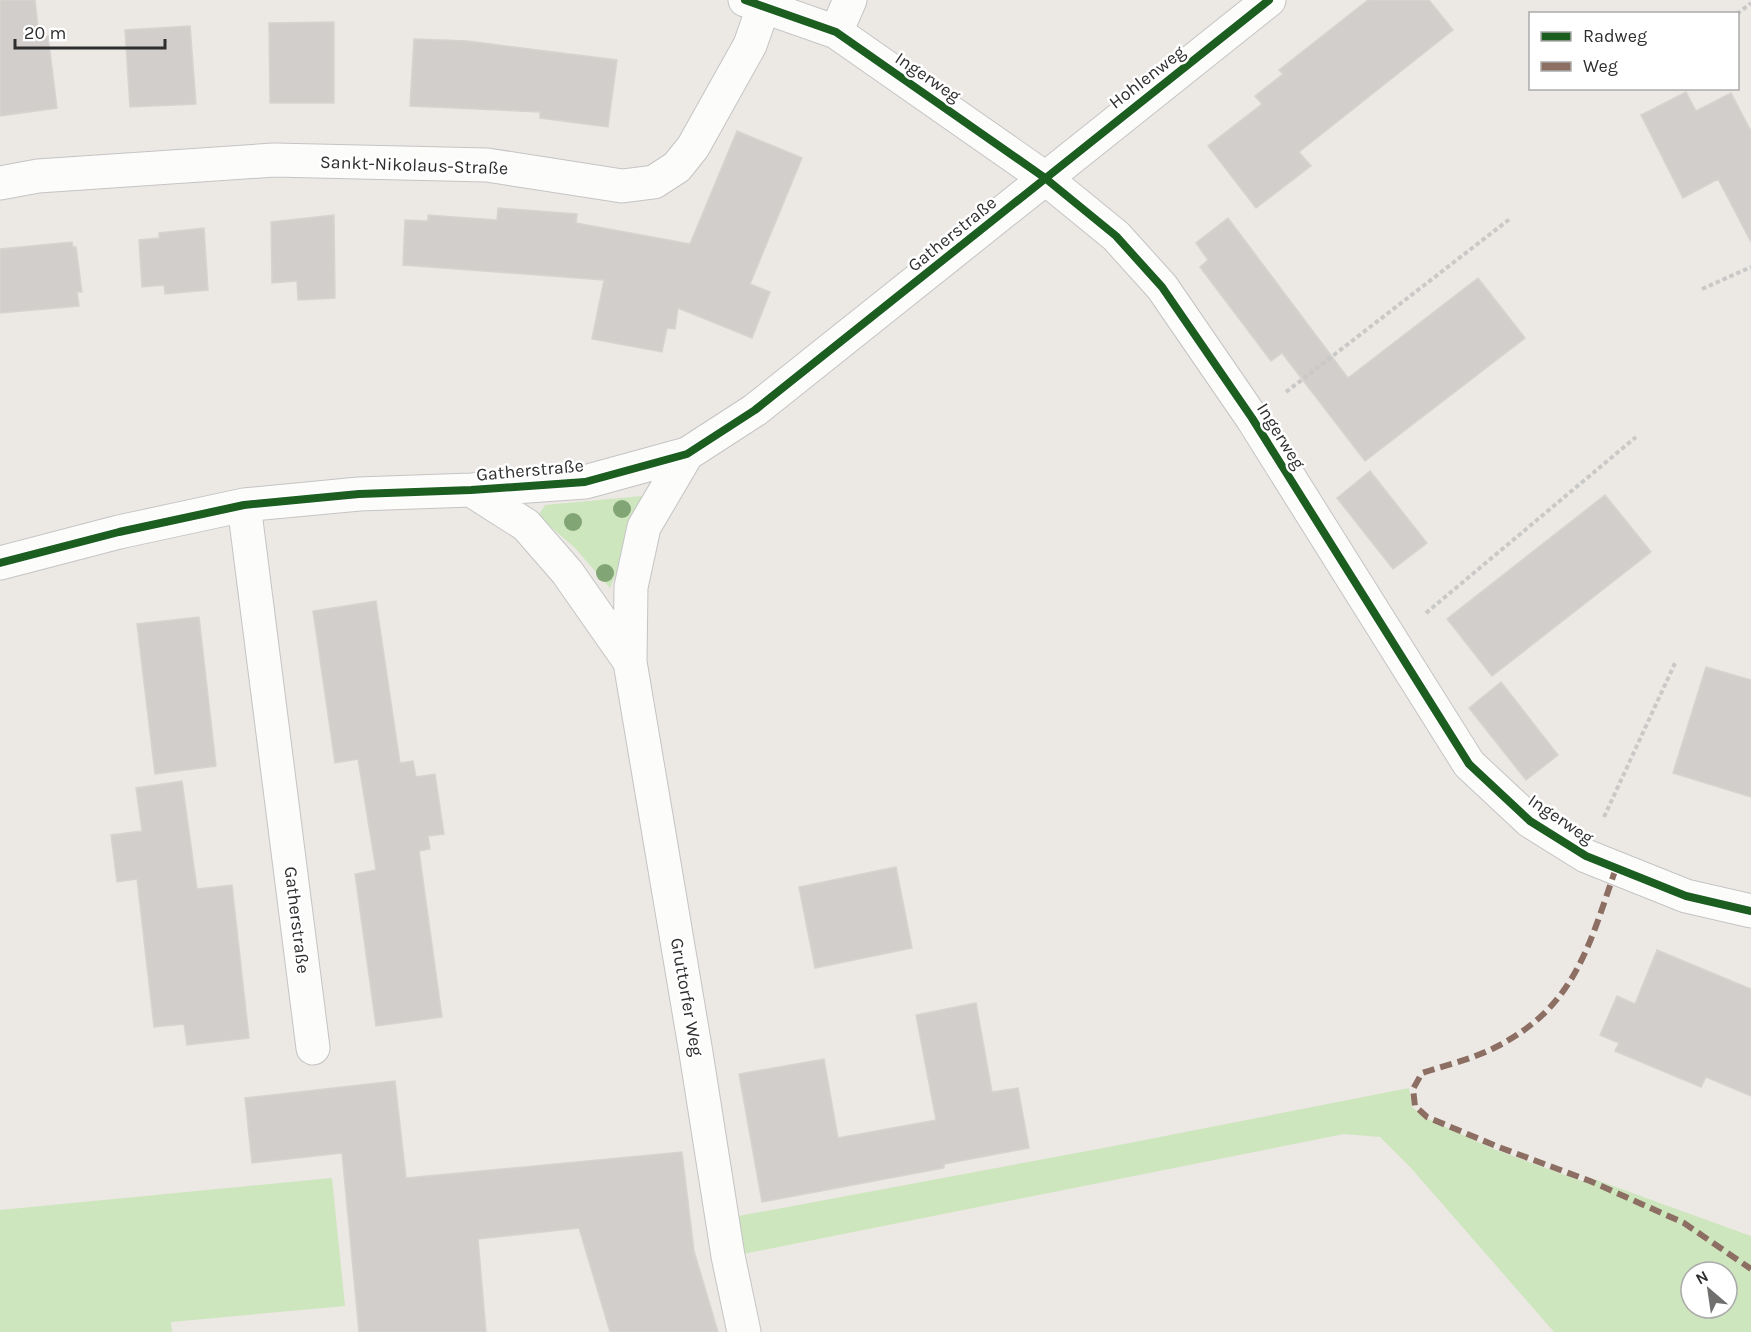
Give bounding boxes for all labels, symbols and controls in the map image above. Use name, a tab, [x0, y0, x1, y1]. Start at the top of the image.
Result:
scale bar	[15, 12, 165, 50]
legend	[1529, 12, 1739, 90]
text: 20 m	[24, 22, 66, 44]
text: Radweg	[1583, 25, 1647, 47]
street label: Hohlenweg	[1105, 41, 1189, 113]
street label: Ingerweg	[891, 47, 965, 107]
text: Weg	[1583, 55, 1618, 77]
street label: Sankt-Nikolaus-Straße	[319, 151, 509, 179]
street label: Gatherstraße	[903, 192, 1001, 276]
street label: Ingerweg	[1252, 399, 1310, 473]
street label: Gatherstraße	[475, 454, 585, 486]
street label: Ingerweg	[1524, 789, 1598, 849]
street label: Gatherstraße	[280, 865, 314, 975]
street label: Gruttorfer Weg	[666, 936, 708, 1058]
north arrow	[1679, 1260, 1739, 1320]
text: N	[1692, 1266, 1712, 1288]

